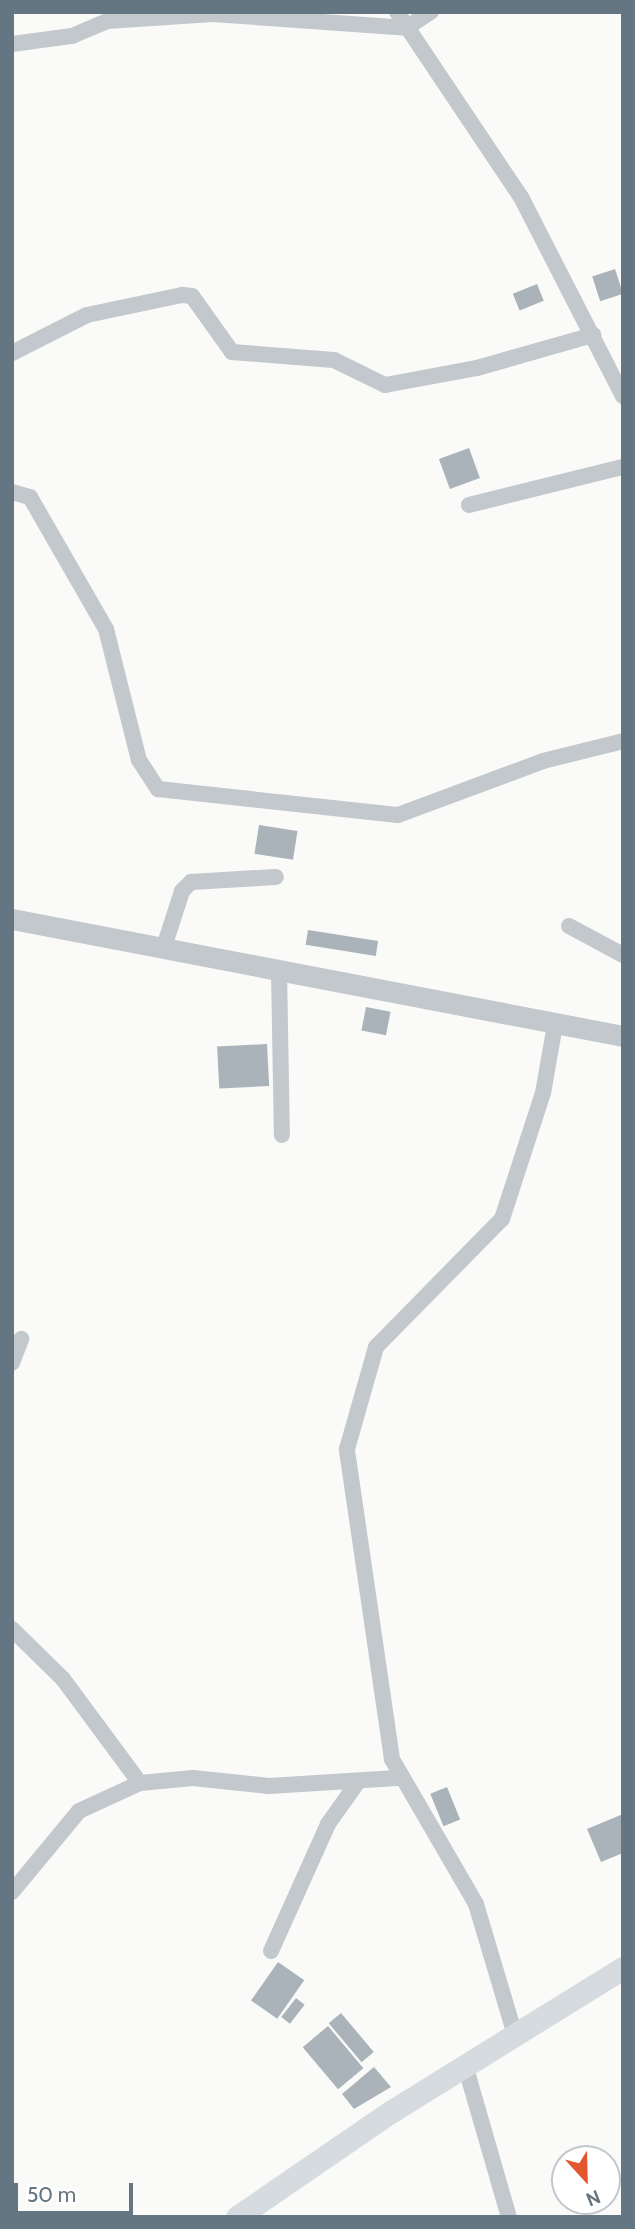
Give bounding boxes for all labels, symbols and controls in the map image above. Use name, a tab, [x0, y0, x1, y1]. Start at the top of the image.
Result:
north arrow	[551, 2145, 621, 2215]
scale bar	[18, 2170, 136, 2214]
text: 50 m	[27, 2182, 76, 2207]
text: N	[583, 2185, 604, 2211]

